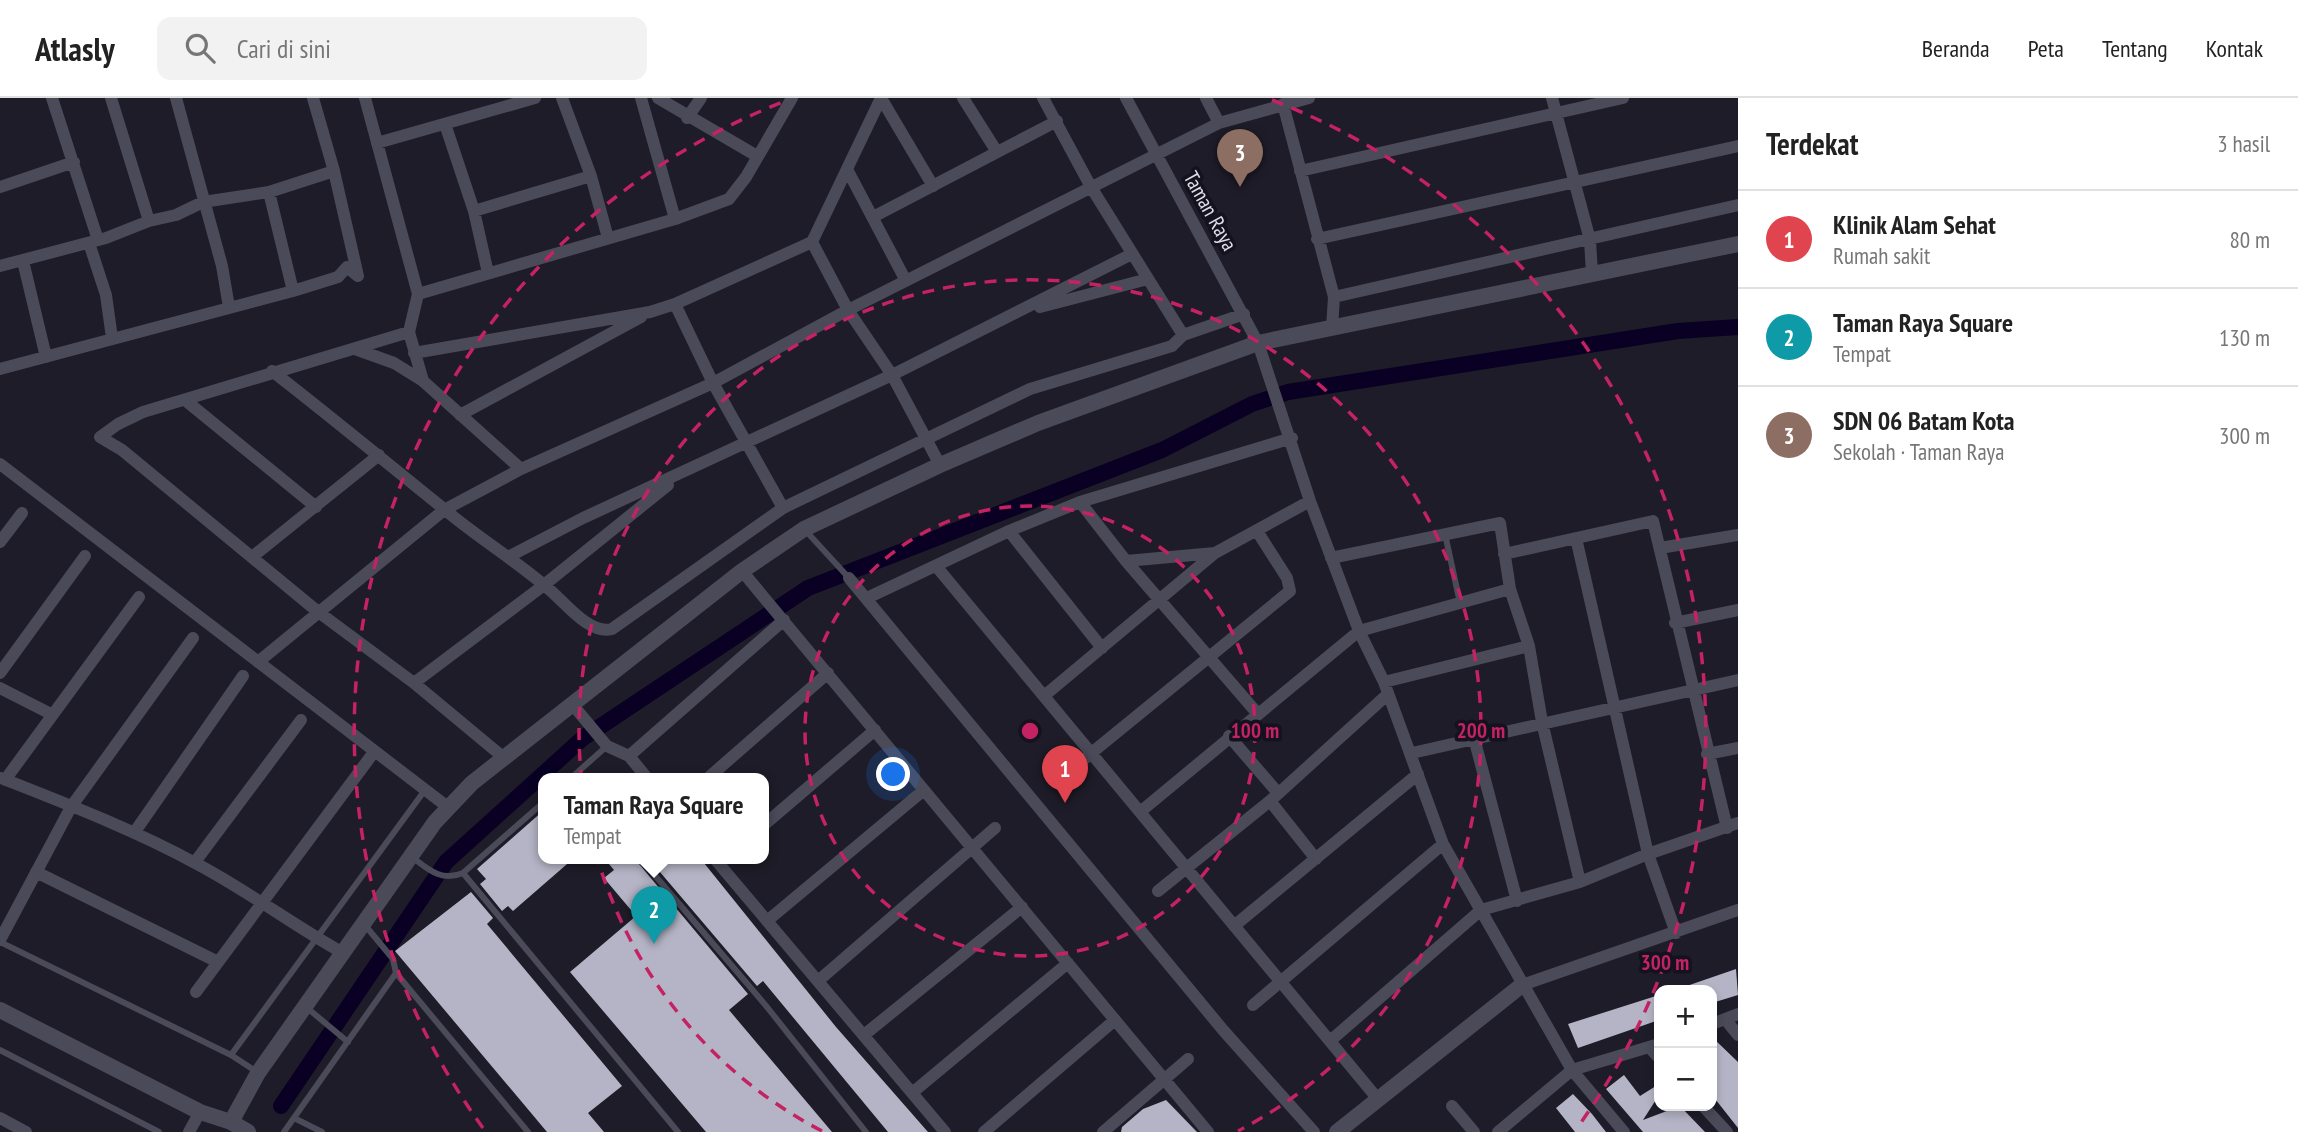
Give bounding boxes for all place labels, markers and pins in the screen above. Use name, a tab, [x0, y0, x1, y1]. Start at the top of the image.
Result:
pin: 3	[1217, 129, 1263, 187]
centre of rings	[1018, 719, 1042, 743]
pin: 1	[1042, 745, 1088, 803]
pin: 2	[631, 886, 677, 944]

